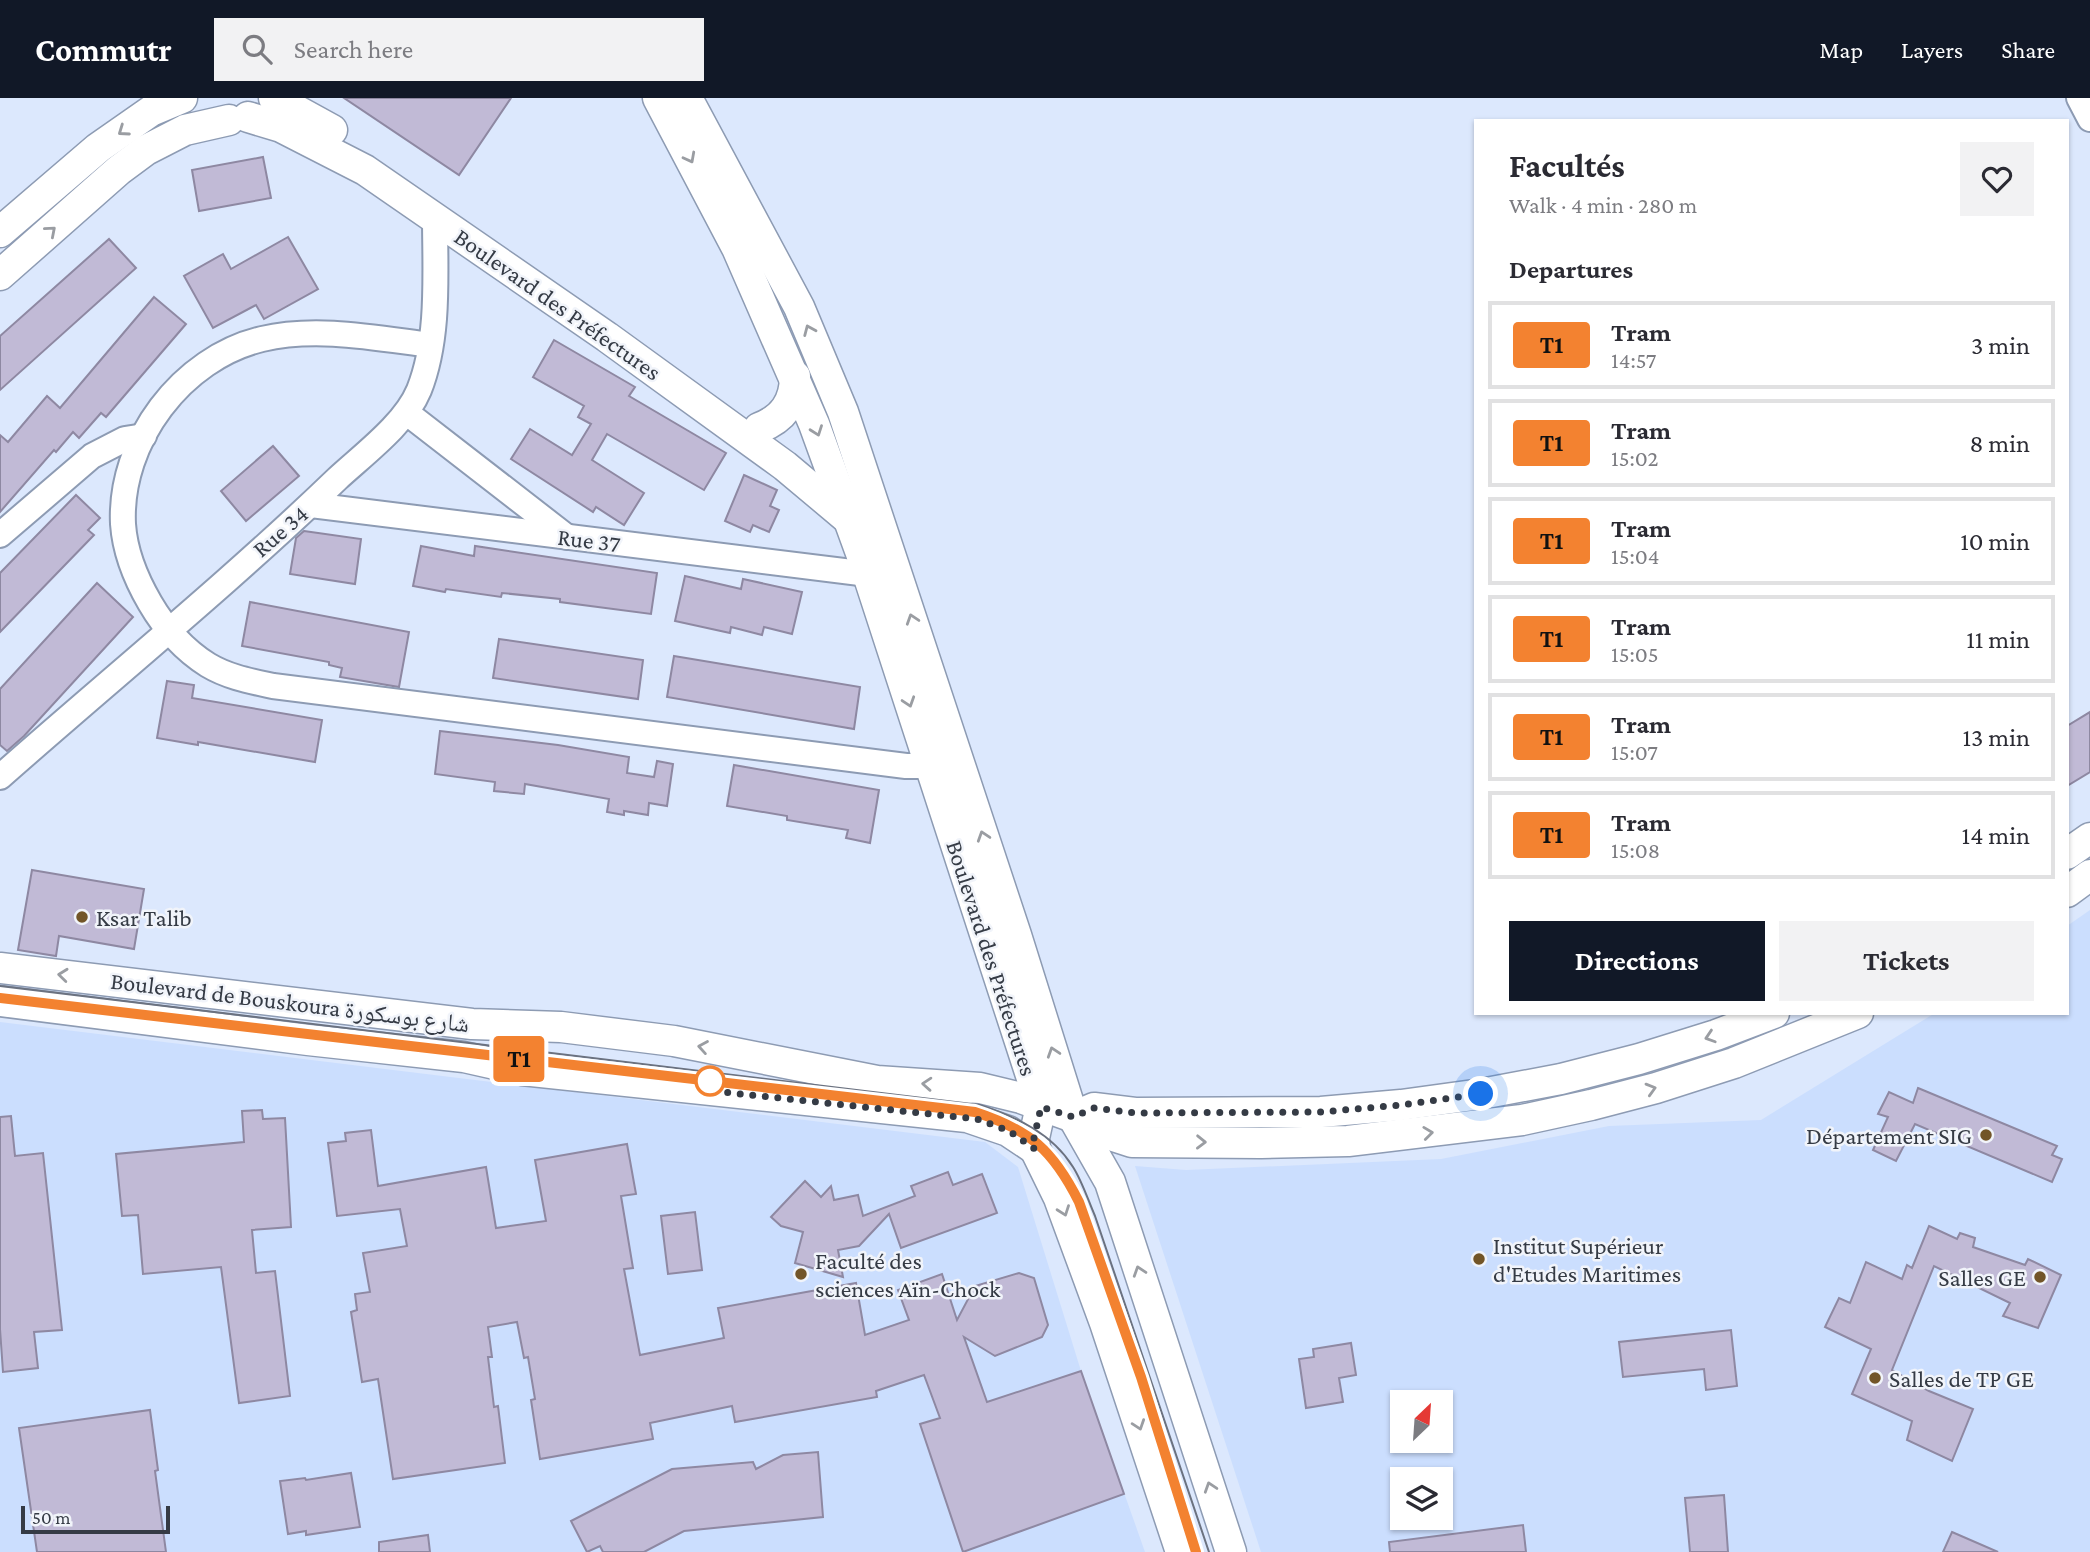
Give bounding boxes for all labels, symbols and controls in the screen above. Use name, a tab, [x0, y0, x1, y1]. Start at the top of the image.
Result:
search box	[214, 18, 704, 81]
icon: search	[238, 30, 276, 68]
text: Commutr	[35, 31, 172, 68]
text: Search here	[294, 35, 413, 64]
text: Map	[1819, 36, 1863, 63]
text: Layers	[1901, 36, 1963, 63]
text: Share	[2001, 36, 2055, 63]
one-way arrow	[117, 123, 130, 136]
button: heart	[1960, 142, 2034, 216]
text: Facultés	[1509, 147, 1625, 184]
one-way arrow	[681, 151, 695, 163]
text: Walk · 4 min · 280 m	[1509, 192, 1697, 218]
street label: Boulevard des Préfectures	[450, 223, 666, 385]
one-way arrow	[43, 226, 56, 239]
text: Departures	[1509, 255, 1633, 284]
text: Tram	[1611, 318, 1671, 347]
one-way arrow	[803, 325, 817, 337]
text: T1	[1540, 331, 1563, 358]
text: 3 min	[1971, 331, 2030, 360]
text: 14:57	[1611, 347, 1656, 373]
text: Tram	[1611, 416, 1671, 445]
one-way arrow	[809, 424, 823, 436]
text: T1	[1540, 429, 1563, 456]
text: 8 min	[1969, 429, 2030, 458]
text: 15:02	[1611, 445, 1658, 471]
street label: Rue 34	[247, 500, 313, 562]
text: Tram	[1611, 514, 1671, 543]
street label: Rue 37	[556, 523, 622, 557]
text: T1	[1540, 527, 1563, 554]
text: 10 min	[1960, 527, 2030, 556]
text: 15:04	[1611, 543, 1660, 569]
text: Tram	[1611, 612, 1671, 641]
one-way arrow	[906, 614, 920, 626]
text: T1	[1540, 625, 1563, 652]
text: 11 min	[1966, 625, 2030, 654]
text: 15:05	[1611, 641, 1659, 667]
one-way arrow	[901, 695, 915, 707]
text: Tram	[1611, 710, 1671, 739]
text: T1	[1540, 723, 1563, 750]
text: 13 min	[1962, 723, 2030, 752]
text: 15:07	[1611, 739, 1658, 765]
text: Tram	[1611, 808, 1671, 837]
text: T1	[1540, 821, 1563, 848]
text: 14 min	[1962, 821, 2030, 850]
one-way arrow	[977, 830, 991, 842]
street label: Boulevard des Préfectures	[941, 837, 1043, 1079]
text: 15:08	[1611, 837, 1660, 863]
place label: Ksar Talib	[96, 904, 192, 931]
marker: Ksar Talib	[74, 909, 90, 925]
button: Directions	[1509, 921, 1765, 1001]
button: Tickets	[1779, 921, 2034, 1001]
street label: Boulevard de Bouskoura شارع بوسكورة	[109, 967, 471, 1039]
one-way arrow	[58, 968, 69, 983]
one-way arrow	[1704, 1028, 1716, 1043]
line badge: T1	[488, 1036, 550, 1082]
one-way arrow	[697, 1040, 709, 1055]
text: T1	[507, 1045, 531, 1072]
one-way arrow	[1046, 1047, 1061, 1059]
unlabelled marker	[695, 1066, 725, 1096]
your location	[1463, 1076, 1498, 1111]
one-way arrow	[921, 1077, 932, 1092]
one-way arrow	[1644, 1083, 1656, 1098]
place label: Département SIG	[1806, 1122, 1972, 1149]
one-way arrow	[1422, 1125, 1433, 1140]
marker: Département SIG	[1978, 1127, 1994, 1143]
one-way arrow	[1196, 1134, 1206, 1150]
one-way arrow	[1055, 1204, 1069, 1216]
place label: Institut Supérieur d'Etudes Maritimes	[1493, 1232, 1681, 1287]
place label: Faculté des sciences Aïn-Chock	[815, 1247, 1001, 1302]
marker: Institut Supérieur d'Etudes Maritimes	[1471, 1251, 1487, 1267]
place label: Salles GE	[1938, 1264, 2026, 1291]
one-way arrow	[1133, 1265, 1147, 1278]
marker: Faculté des sciences Aïn-Chock	[793, 1266, 809, 1282]
marker: Salles GE	[2032, 1269, 2048, 1285]
place label: Salles de TP GE	[1889, 1365, 2034, 1392]
marker: Salles de TP GE	[1867, 1370, 1883, 1386]
north arrow	[1390, 1390, 1452, 1452]
map controls	[1390, 1390, 1453, 1530]
one-way arrow	[1131, 1419, 1145, 1431]
button: layers	[1390, 1467, 1453, 1530]
one-way arrow	[1204, 1482, 1218, 1494]
scale bar	[21, 1503, 170, 1535]
text: 50 m	[32, 1507, 71, 1528]

